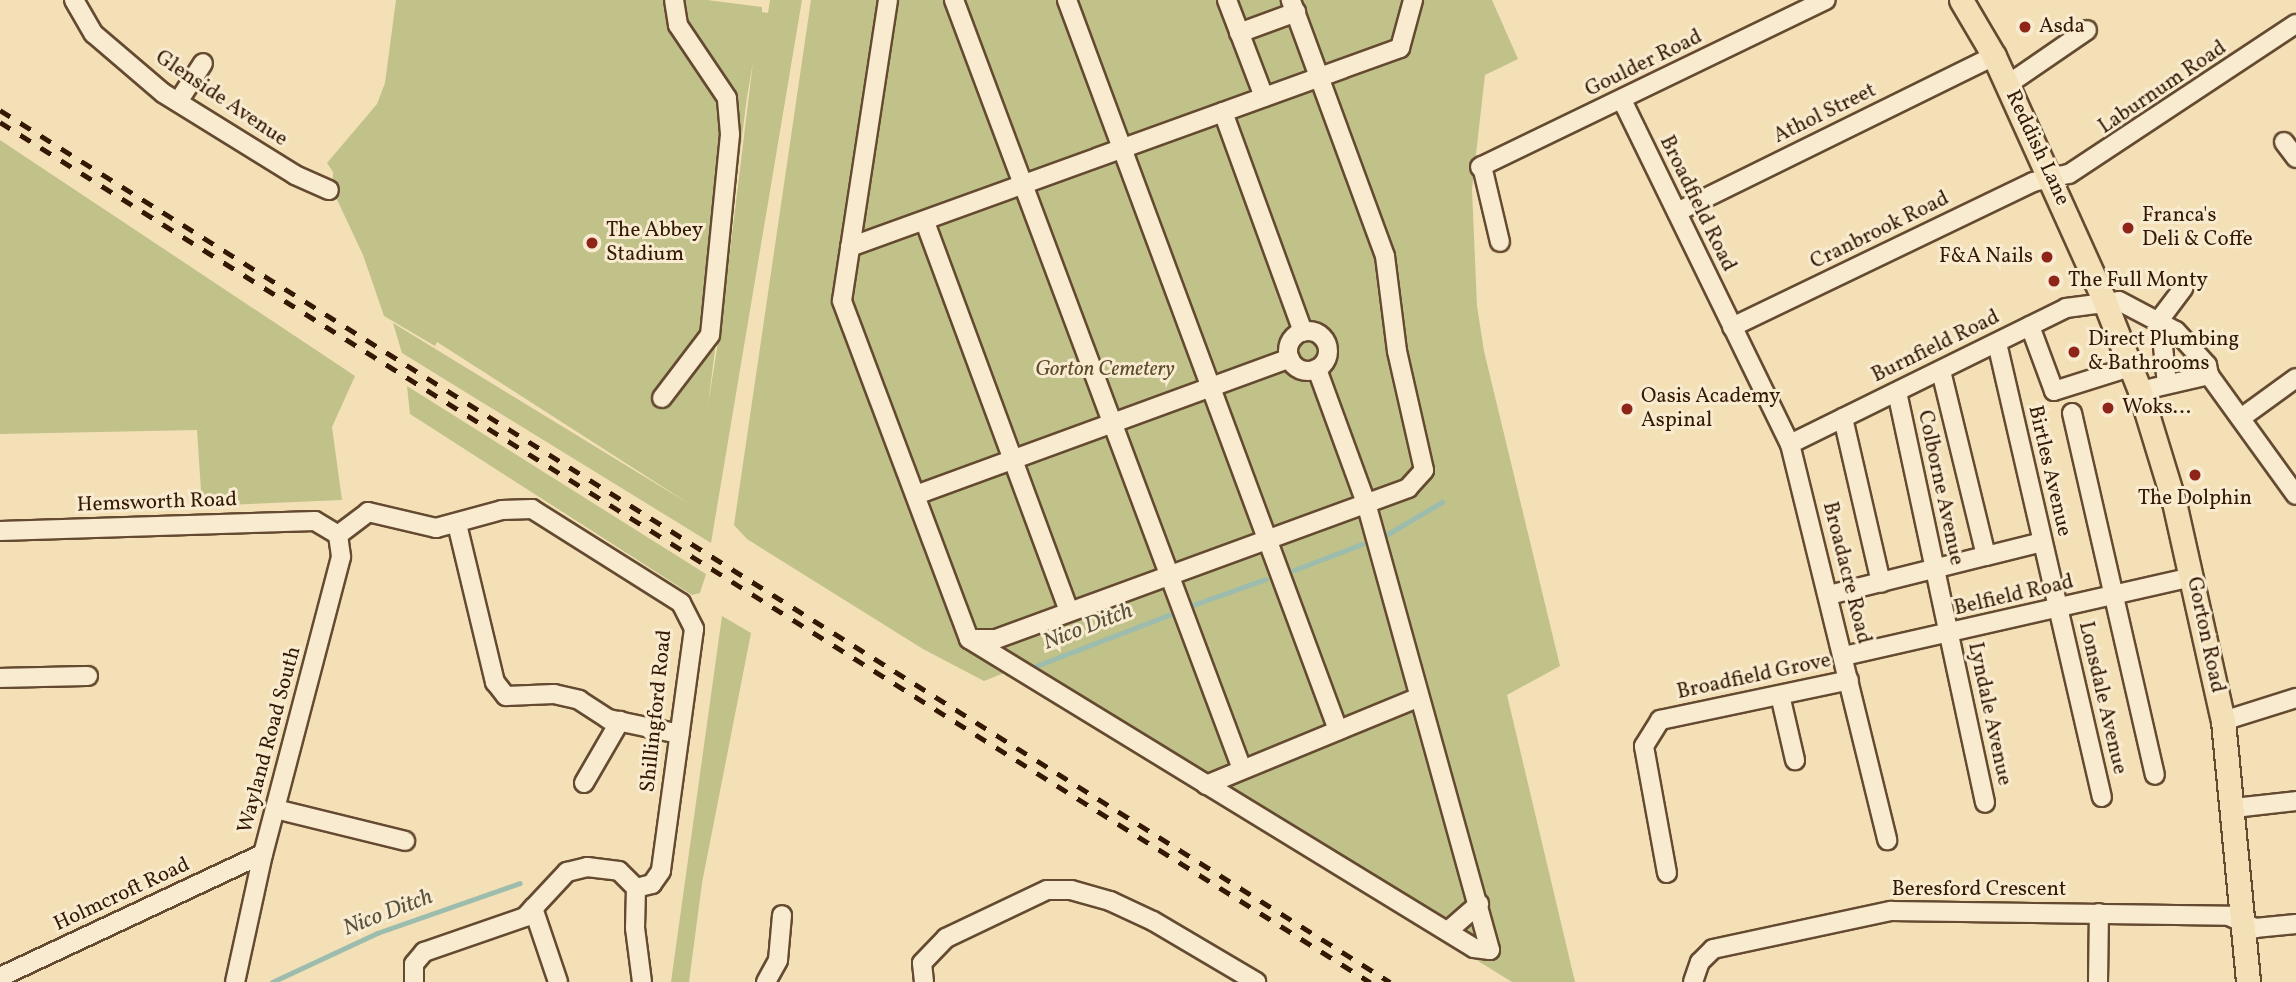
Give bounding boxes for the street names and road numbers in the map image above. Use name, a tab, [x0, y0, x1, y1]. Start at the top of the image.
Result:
street label: Goulder Road	[1581, 25, 1707, 103]
street label: Laburnum Road	[2094, 36, 2232, 140]
street label: Glenside Avenue	[150, 45, 292, 153]
street label: Athol Street	[1770, 78, 1880, 150]
street label: Reddish Lane	[1999, 86, 2075, 210]
street label: Broadfield Road	[1653, 132, 1741, 276]
street label: Cranbrook Road	[1807, 187, 1953, 275]
street label: Burnfield Road	[1868, 305, 2004, 389]
street label: Birtles Avenue	[2022, 403, 2076, 539]
street label: Colborne Avenue	[1911, 408, 1969, 568]
street label: Hemsworth Road	[76, 488, 238, 518]
street label: Broadacre Road	[1816, 499, 1876, 647]
street label: Belfield Road	[1952, 570, 2076, 622]
street label: Gorton Road	[2180, 575, 2230, 695]
street label: Lonsdale Avenue	[2072, 619, 2132, 777]
street label: Shillingford Road	[636, 629, 678, 793]
street label: Lyndale Avenue	[1962, 640, 2016, 788]
street label: Wayland Road South	[233, 644, 307, 836]
street label: Broadfield Grove	[1675, 648, 1833, 706]
street label: Holmcroft Road	[50, 853, 194, 937]
street label: Beresford Crescent	[1892, 877, 2066, 903]

